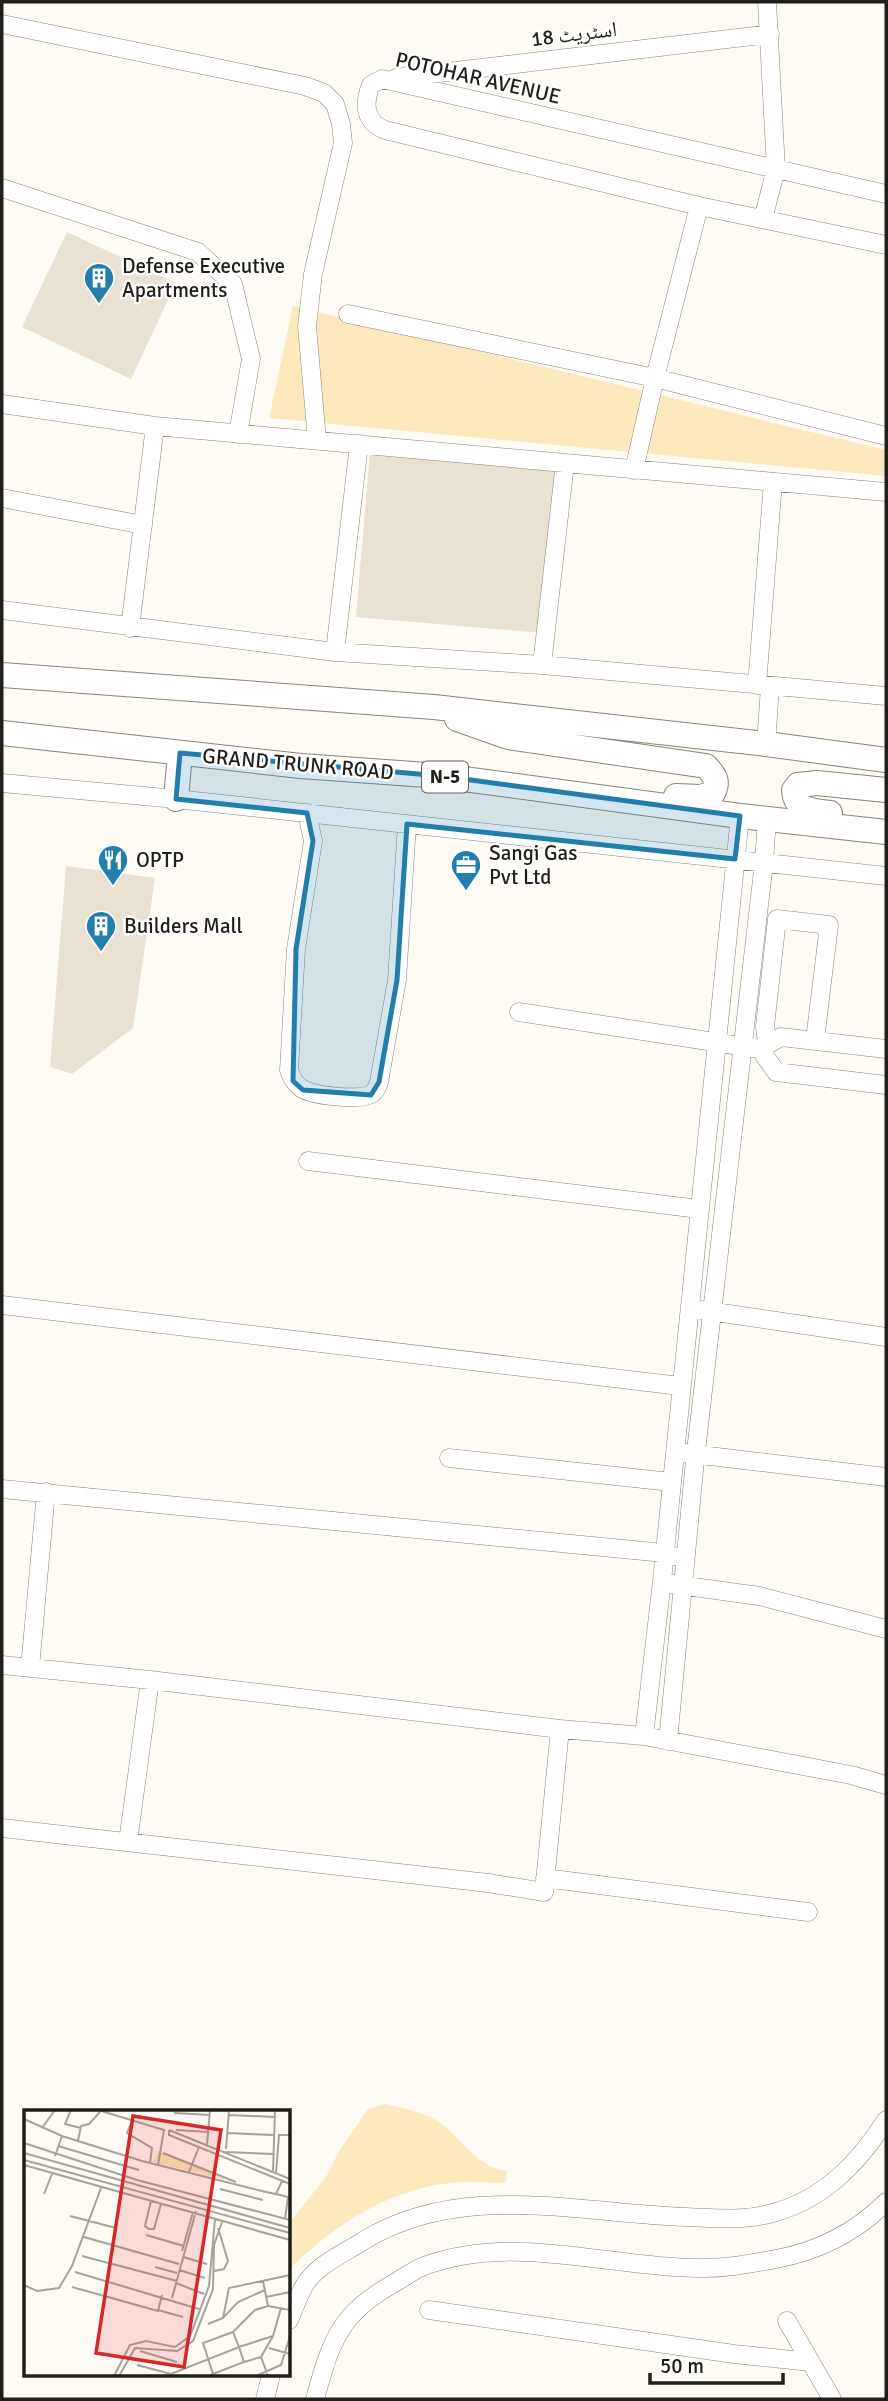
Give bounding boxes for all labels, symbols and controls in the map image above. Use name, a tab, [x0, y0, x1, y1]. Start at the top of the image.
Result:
street label: اسٹریٹ 18	[529, 16, 619, 52]
street label: POTOHAR AVENUE	[393, 46, 563, 110]
place label: Defense Executive Apartments	[122, 253, 285, 303]
building icon: Defense Executive Apartments	[82, 261, 116, 305]
street label: GRAND TRUNK ROAD	[201, 743, 395, 785]
road number: N-5	[422, 762, 468, 792]
place label: Sangi Gas Pvt Ltd	[489, 840, 577, 890]
restaurant icon: OPTP	[96, 843, 130, 887]
place label: OPTP	[136, 847, 184, 873]
office icon: Sangi Gas Pvt Ltd	[449, 848, 483, 892]
building icon: Builders Mall	[84, 909, 118, 953]
place label: Builders Mall	[124, 913, 243, 939]
inset map	[24, 2110, 290, 2376]
scale bar	[650, 2342, 783, 2386]
text: 50 m	[660, 2353, 704, 2379]

